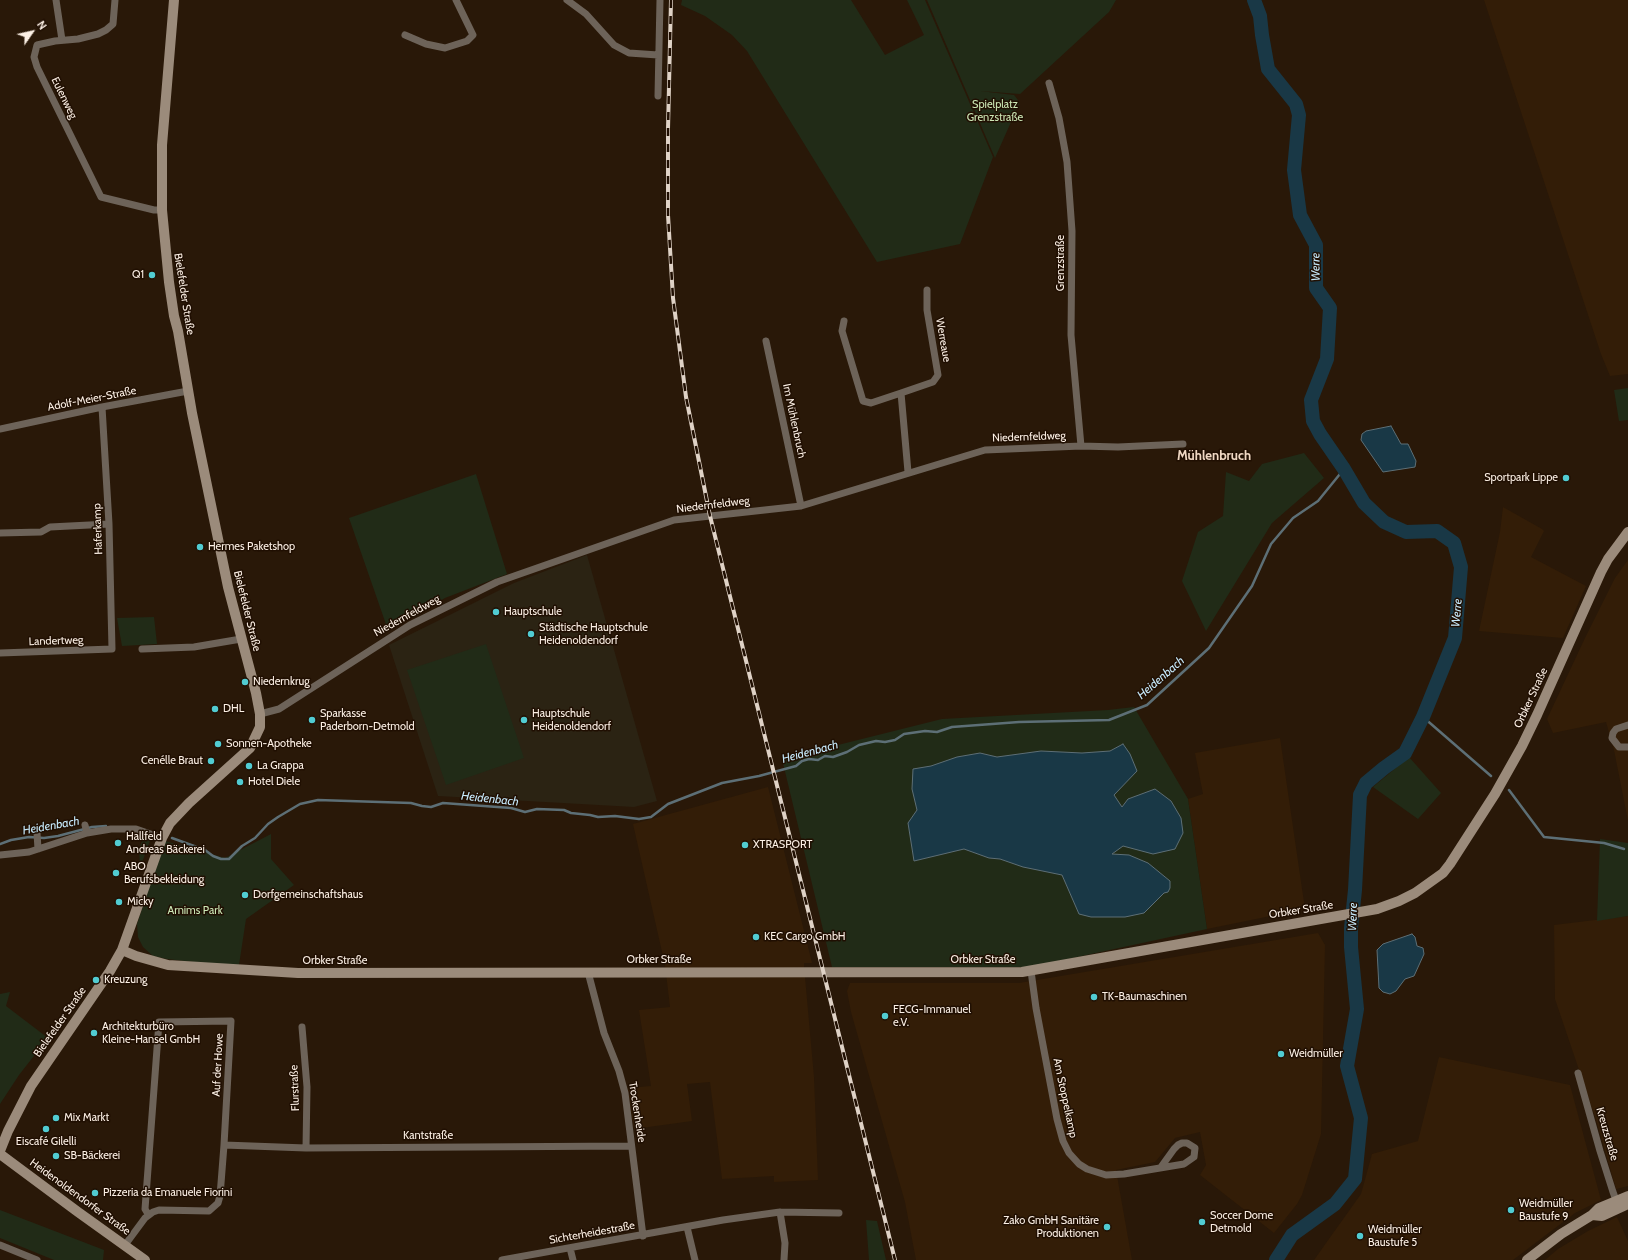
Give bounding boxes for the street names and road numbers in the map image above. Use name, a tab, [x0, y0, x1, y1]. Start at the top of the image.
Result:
street label: Eulenweg	[48, 75, 80, 121]
street label: Grenzstraße	[1054, 235, 1068, 291]
street label: Bielefelder Straße	[171, 252, 197, 336]
street label: Werreaue	[933, 317, 953, 363]
street label: Im Mühlenbruch	[780, 382, 808, 460]
street label: Adolf-Meier-Straße	[46, 384, 138, 414]
street label: Niedernfeldweg	[992, 429, 1066, 445]
street label: Niedernfeldweg	[676, 494, 750, 516]
street label: Haferkamp	[91, 503, 105, 555]
street label: Bielefelder Straße	[231, 569, 263, 653]
street label: Niedernfeldweg	[372, 592, 442, 640]
street label: Landertweg	[28, 633, 84, 649]
street label: Orbker Straße	[1511, 666, 1551, 730]
street label: Orbker Straße	[1268, 898, 1334, 922]
street label: Orbker Straße	[627, 953, 691, 967]
street label: Orbker Straße	[951, 953, 1015, 967]
street label: Orbker Straße	[303, 954, 367, 968]
street label: Bielefelder Straße	[31, 984, 89, 1060]
street label: Auf der Howe	[210, 1033, 226, 1097]
street label: Am Stoppelkamp	[1050, 1057, 1080, 1139]
street label: Flurstraße	[288, 1065, 302, 1111]
street label: Trockenheide	[626, 1081, 648, 1143]
street label: Kreuzstraße	[1593, 1106, 1621, 1162]
street label: Kantstraße	[403, 1129, 453, 1143]
street label: Heidenoldendorfer Straße	[27, 1156, 133, 1238]
street label: Sichterheidestraße	[548, 1219, 636, 1247]

